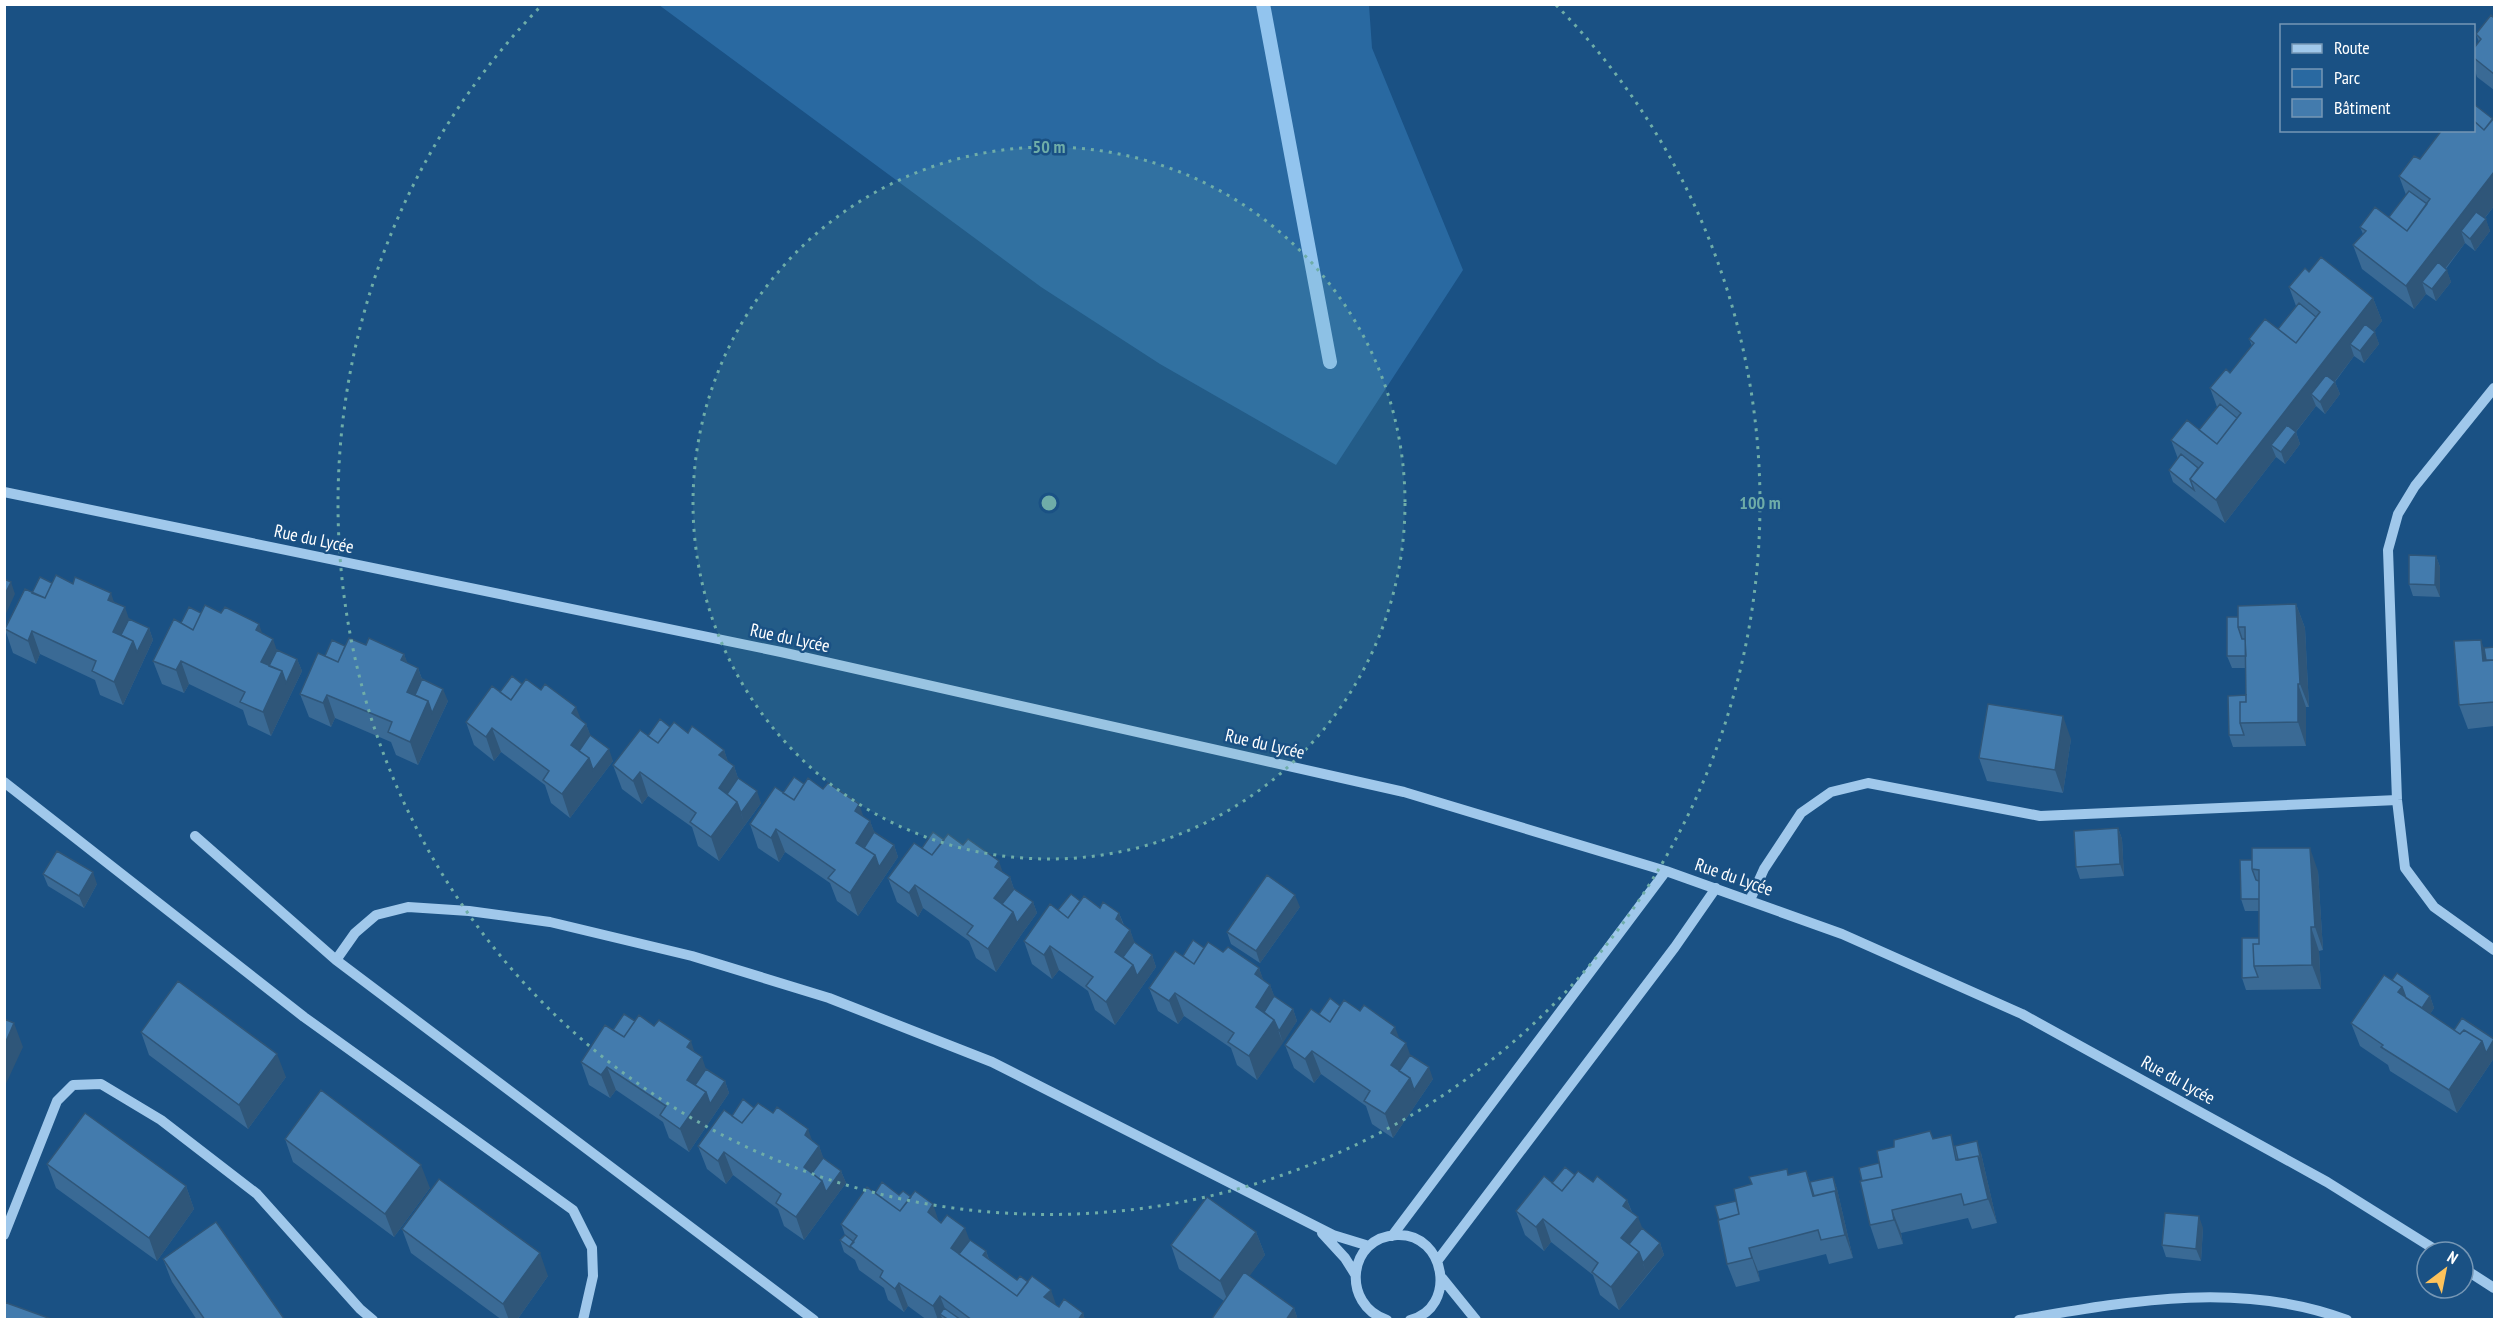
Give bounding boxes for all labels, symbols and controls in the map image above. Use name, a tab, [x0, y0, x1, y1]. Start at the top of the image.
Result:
legend	[2280, 24, 2475, 132]
text: Route	[2334, 36, 2370, 59]
text: Parc	[2334, 66, 2361, 89]
text: Bâtiment	[2334, 96, 2391, 119]
text: 50 m	[1033, 135, 1065, 158]
text: 100 m	[1739, 491, 1781, 514]
centre of rings	[1039, 493, 1059, 513]
street label: Rue du Lycée	[272, 519, 356, 558]
street label: Rue du Lycée	[748, 618, 832, 657]
street label: Rue du Lycée	[1223, 723, 1307, 764]
street label: Rue du Lycée	[1692, 852, 1776, 901]
street label: Rue du Lycée	[2137, 1050, 2219, 1109]
north arrow	[2415, 1240, 2475, 1300]
text: N	[2444, 1247, 2462, 1268]

